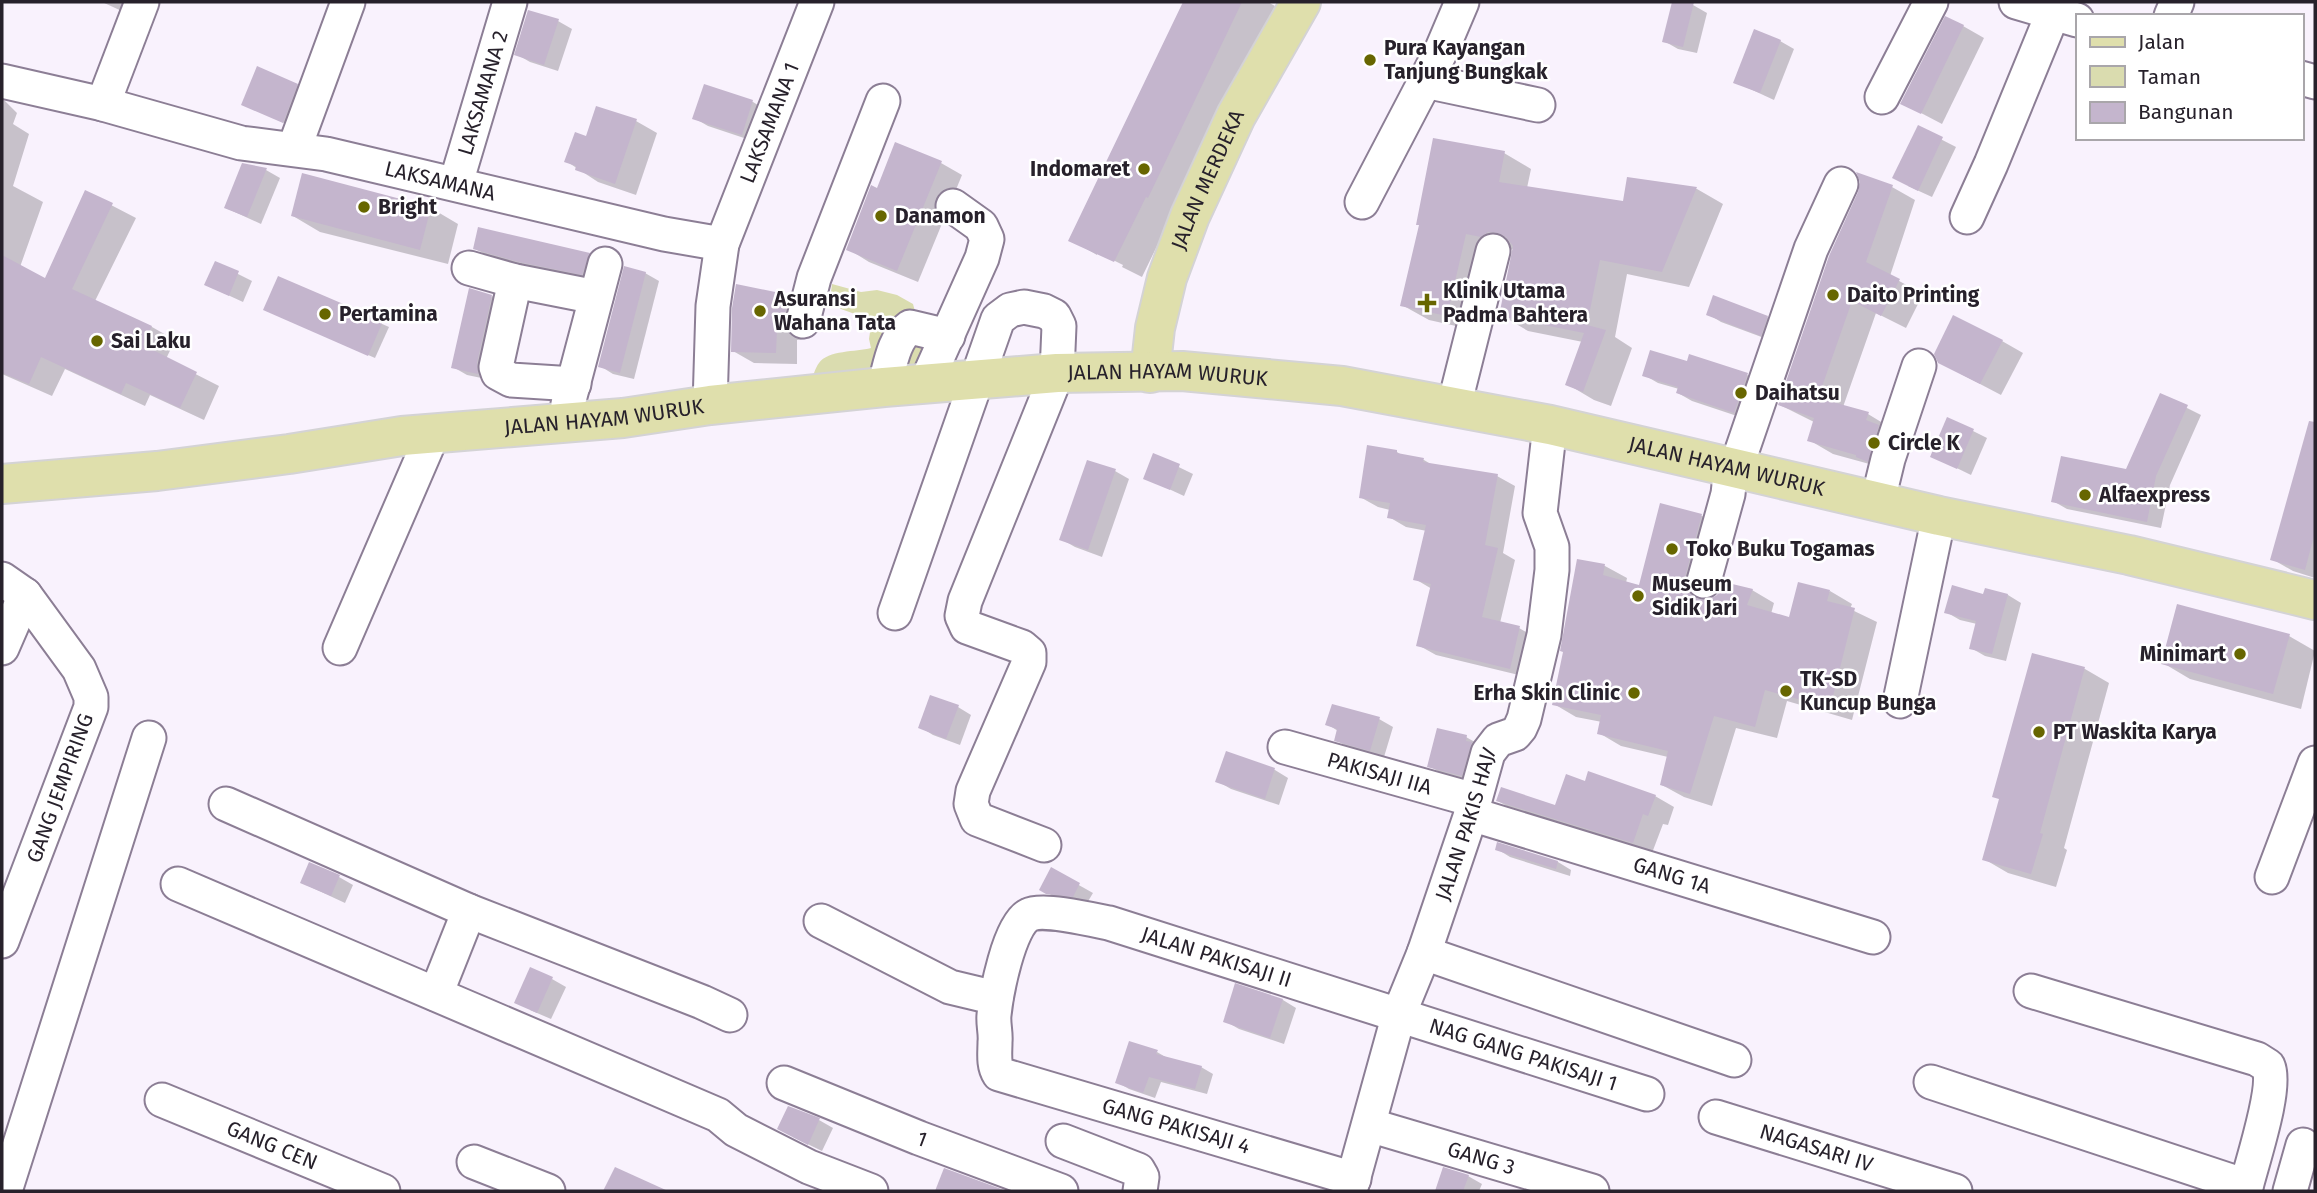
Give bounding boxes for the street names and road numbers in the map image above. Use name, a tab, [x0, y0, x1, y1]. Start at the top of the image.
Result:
street label: LAKSAMANA 2	[452, 27, 514, 158]
street label: LAKSAMANA 1	[734, 59, 805, 187]
street label: JALAN MERDEKA	[1166, 106, 1250, 253]
street label: LAKSAMANA	[382, 155, 498, 207]
street label: JALAN HAYAM WURUK	[1067, 358, 1270, 392]
street label: JALAN HAYAM WURUK	[503, 393, 706, 441]
street label: JALAN HAYAM WURUK	[1626, 431, 1828, 502]
street label: GANG JEMPIRING	[21, 710, 99, 866]
street label: JALAN PAKIS HAJI	[1430, 741, 1501, 904]
street label: PAKISAJI IIA	[1324, 746, 1435, 801]
street label: GANG 1A	[1630, 851, 1714, 900]
street label: JALAN PAKISAJI II	[1138, 921, 1295, 993]
street label: NAG GANG PAKISAJI 1	[1426, 1013, 1620, 1097]
street label: GANG PAKISAJI 4	[1099, 1092, 1253, 1160]
street label: GANG CEN	[223, 1115, 321, 1176]
street label: NAGASARI IV	[1756, 1118, 1876, 1178]
street label: 1	[913, 1125, 931, 1153]
street label: GANG 3	[1444, 1136, 1518, 1180]

